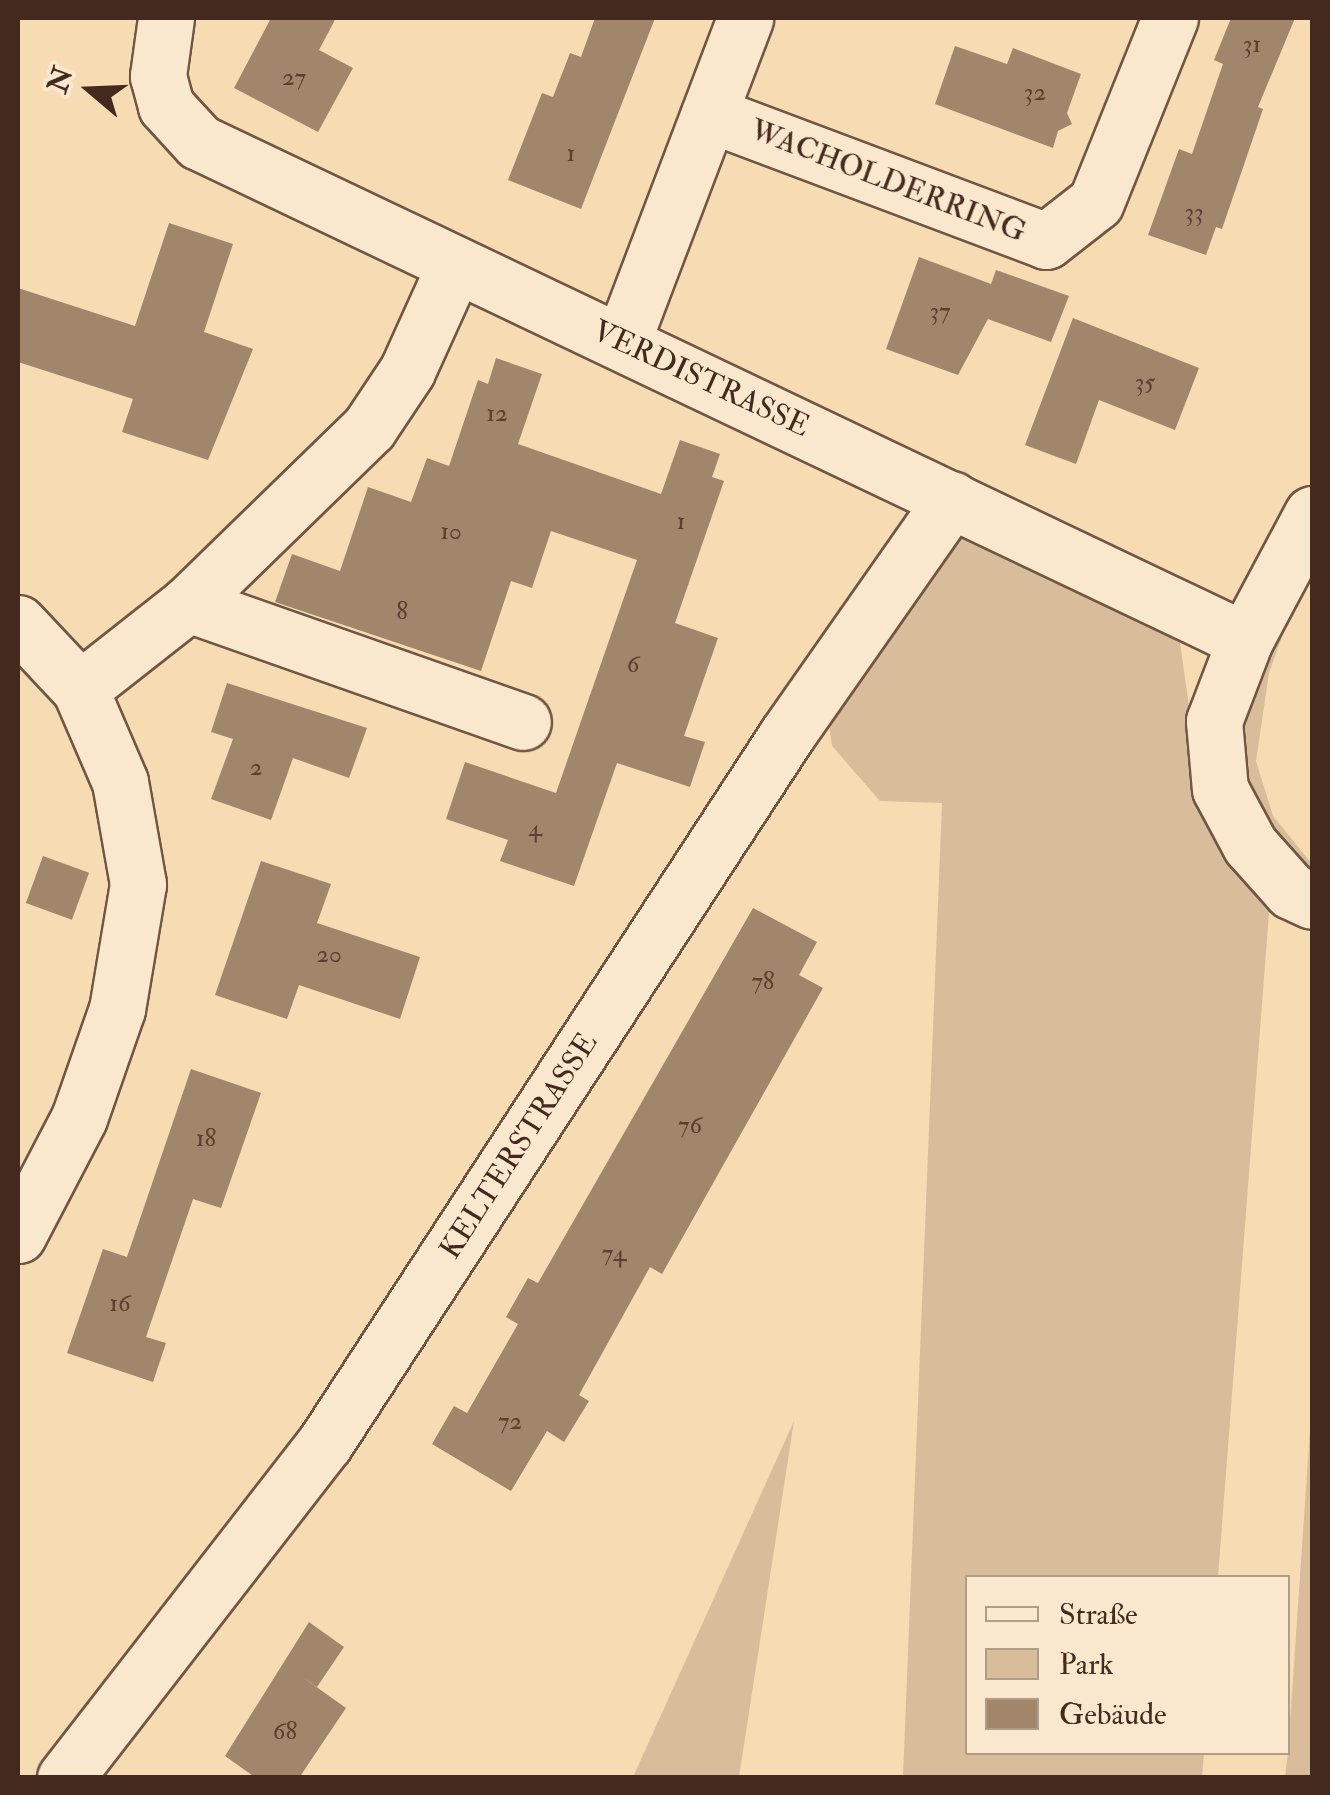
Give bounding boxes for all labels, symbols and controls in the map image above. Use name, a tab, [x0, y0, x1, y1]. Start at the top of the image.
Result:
house number: 31	[1243, 30, 1261, 60]
north arrow	[40, 40, 140, 140]
text: N	[41, 63, 82, 98]
house number: 27	[282, 63, 306, 93]
house number: 32	[1024, 78, 1046, 108]
street label: WACHOLDERRING	[745, 112, 1031, 250]
house number: 1	[567, 139, 575, 169]
house number: 33	[1184, 198, 1204, 228]
house number: 37	[929, 297, 951, 327]
street label: VERDISTRASSE	[587, 313, 815, 445]
house number: 35	[1135, 368, 1155, 398]
house number: 12	[486, 399, 508, 429]
house number: 1	[677, 507, 685, 537]
house number: 10	[440, 517, 462, 547]
house number: 8	[396, 597, 408, 627]
house number: 6	[627, 650, 639, 680]
house number: 2	[250, 753, 262, 783]
house number: 4	[528, 814, 542, 844]
house number: 20	[316, 940, 342, 970]
house number: 78	[751, 967, 775, 997]
street label: KELTERSTRASSE	[432, 1026, 606, 1266]
house number: 76	[678, 1111, 702, 1141]
house number: 18	[196, 1124, 216, 1154]
house number: 74	[602, 1239, 626, 1269]
house number: 16	[109, 1289, 131, 1319]
house number: 72	[498, 1407, 522, 1437]
legend	[965, 1575, 1290, 1755]
text: Straße	[1059, 1596, 1138, 1633]
text: Park	[1059, 1646, 1114, 1683]
text: Gebäude	[1059, 1696, 1167, 1733]
house number: 68	[273, 1717, 297, 1747]

